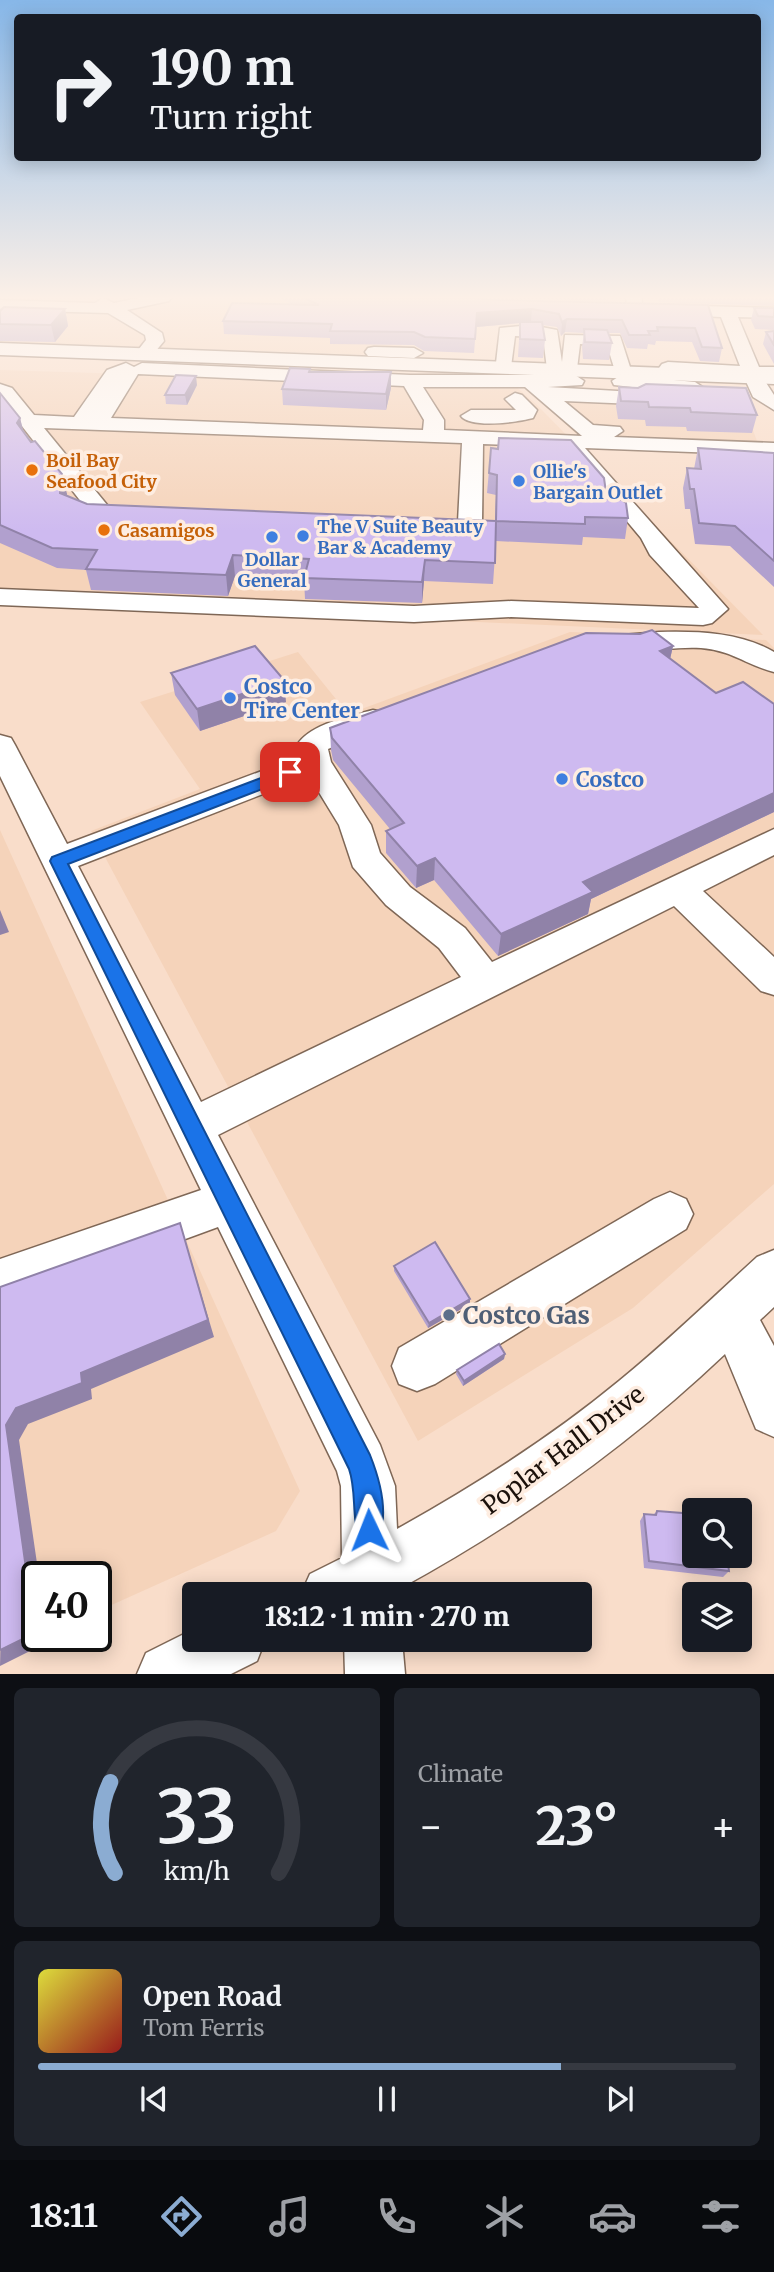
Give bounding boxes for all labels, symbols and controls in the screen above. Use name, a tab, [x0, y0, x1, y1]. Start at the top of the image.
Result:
text: 190 m	[150, 37, 294, 98]
icon: right	[35, 42, 126, 133]
text: Turn right	[150, 98, 312, 138]
place label: Boil Bay Seafood City	[46, 449, 157, 493]
place label: Ollie's Bargain Outlet	[533, 460, 663, 504]
marker: Boil Bay Seafood City	[24, 462, 40, 478]
marker: Ollie's Bargain Outlet	[511, 473, 527, 489]
place label: The V Suite Beauty Bar & Academy	[317, 515, 484, 559]
place label: Casamigos	[118, 519, 215, 542]
marker: Casamigos	[96, 522, 112, 538]
marker: The V Suite Beauty Bar & Academy	[295, 528, 311, 544]
marker: Dollar General	[264, 529, 280, 545]
place label: Dollar General	[237, 548, 307, 592]
place label: Costco Tire Center	[244, 673, 360, 724]
marker: Costco Tire Center	[222, 690, 238, 706]
pin	[260, 742, 320, 802]
icon: arrive	[271, 753, 309, 791]
place label: Costco	[576, 766, 644, 793]
marker: Costco	[554, 771, 570, 787]
place label: Costco Gas	[463, 1300, 590, 1331]
marker: Costco Gas	[441, 1307, 457, 1323]
street label: Poplar Hall Drive	[476, 1379, 650, 1521]
position arrow	[332, 1493, 406, 1567]
map controls	[682, 1498, 752, 1652]
button: search	[682, 1498, 752, 1568]
speed limit sign: 40	[21, 1561, 112, 1652]
button: layers	[682, 1582, 752, 1652]
text: 18:12 · 1 min · 270 m	[265, 1600, 509, 1633]
text: Climate	[418, 1759, 503, 1788]
text: 33	[157, 1772, 237, 1864]
text: 23°	[536, 1794, 619, 1859]
text: −	[418, 1803, 443, 1850]
text: +	[711, 1803, 736, 1850]
text: km/h	[164, 1855, 230, 1887]
text: Open Road	[143, 1980, 282, 2013]
text: Tom Ferris	[143, 2013, 265, 2042]
icon: previous	[135, 2080, 173, 2118]
icon: pause	[368, 2080, 406, 2118]
icon: next	[601, 2080, 639, 2118]
icon: directions	[157, 2192, 206, 2241]
icon: music	[265, 2192, 314, 2241]
icon: phone	[372, 2192, 421, 2241]
icon: climate	[480, 2192, 529, 2241]
icon: car	[588, 2192, 637, 2241]
icon: filters	[696, 2192, 745, 2241]
text: 18:11	[29, 2196, 98, 2236]

